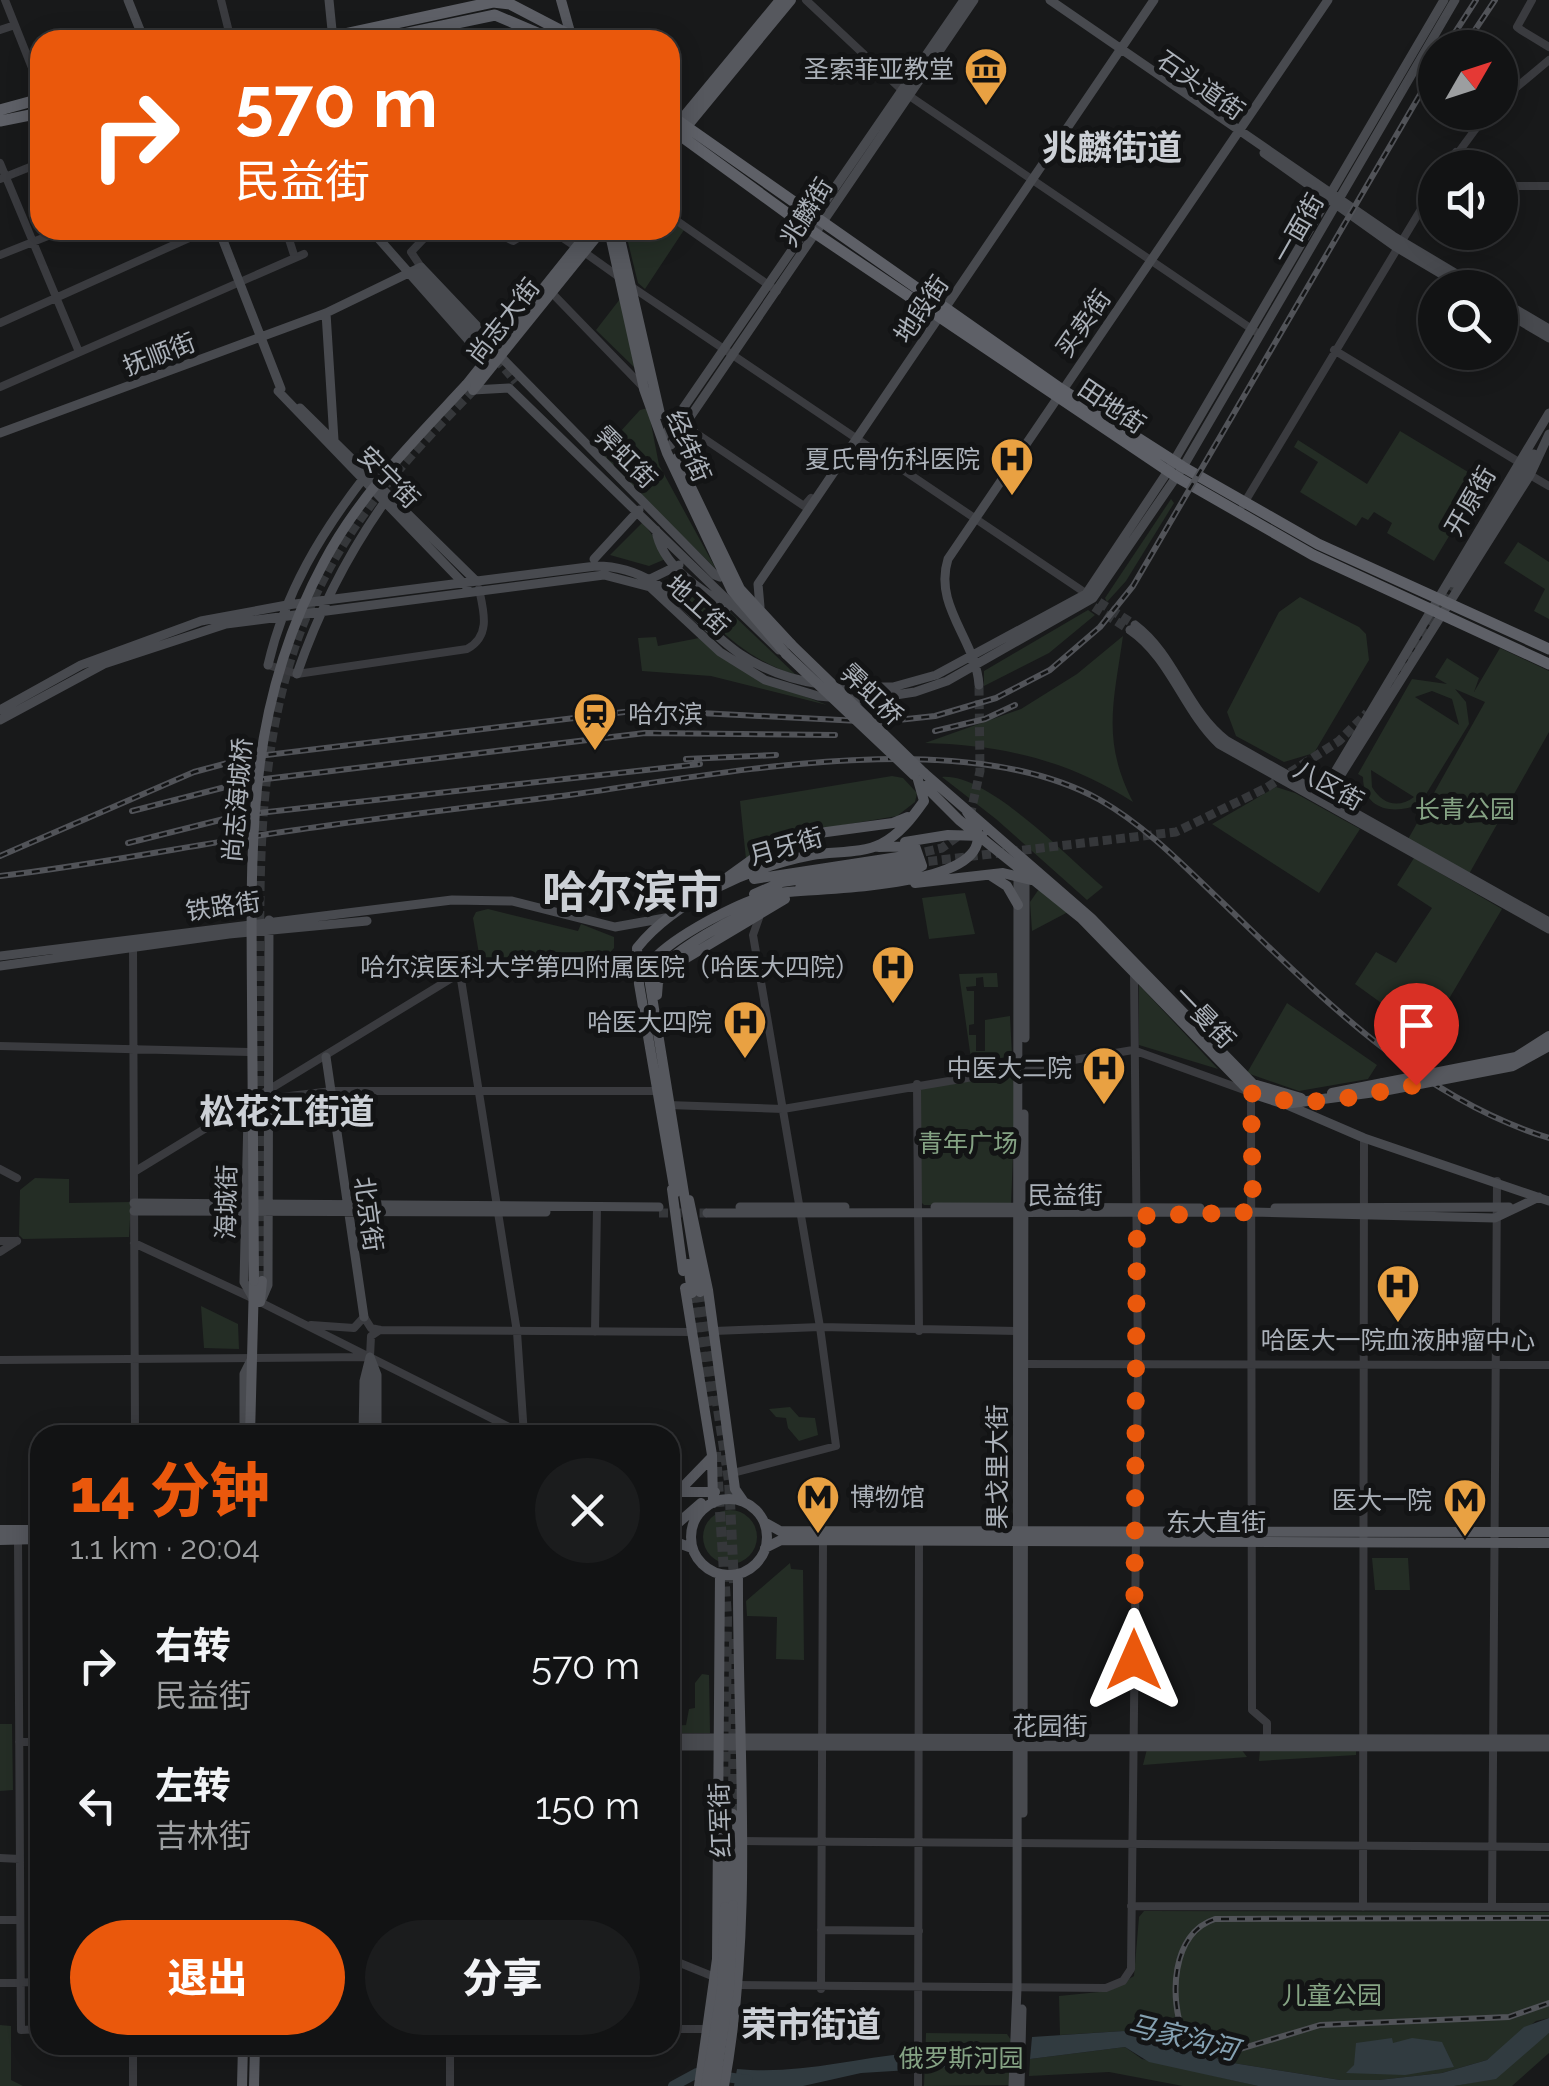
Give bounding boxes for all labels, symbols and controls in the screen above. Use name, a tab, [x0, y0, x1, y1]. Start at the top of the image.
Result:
north arrow	[1418, 30, 1518, 130]
map controls	[1418, 30, 1518, 370]
street label: 石头道街	[1151, 44, 1251, 126]
museum icon: 圣索菲亚教堂	[963, 46, 1009, 107]
place label: 圣索菲亚教堂	[804, 54, 954, 84]
text: 570 m	[235, 61, 438, 143]
icon: right	[70, 70, 200, 200]
district label: 兆麟街道	[1042, 127, 1182, 168]
button: sound	[1418, 150, 1518, 250]
text: 民益街	[235, 155, 370, 208]
street label: 兆麟街	[773, 172, 839, 252]
street label: 一面街	[1266, 188, 1330, 268]
street label: 地段街	[888, 270, 954, 348]
button: search	[1418, 270, 1518, 370]
street label: 尚志大街	[460, 272, 546, 370]
street label: 买卖街	[1049, 284, 1117, 362]
street label: 抚顺街	[119, 327, 199, 381]
street label: 田地街	[1073, 373, 1151, 439]
street label: 经纬街	[661, 406, 717, 486]
street label: 霁虹街	[589, 420, 663, 494]
hospital icon: 夏氏骨伤科医院	[989, 436, 1035, 497]
street label: 安宁街	[352, 440, 426, 514]
place label: 夏氏骨伤科医院	[805, 444, 980, 474]
street label: 开原街	[1438, 461, 1502, 541]
street label: 地工街	[660, 569, 736, 641]
street label: 霁虹桥	[835, 657, 909, 731]
station icon: 哈尔滨	[572, 691, 618, 752]
place label: 哈尔滨	[628, 699, 703, 729]
street label: 尚志海城桥	[217, 736, 257, 864]
street label: 八区街	[1289, 754, 1369, 816]
park label: 长青公园	[1415, 794, 1515, 824]
street label: 月牙街	[746, 821, 826, 871]
district label: 哈尔滨市	[542, 866, 722, 919]
street label: 铁路街	[184, 886, 262, 926]
hospital icon: 哈尔滨医科大学第四附属医院（哈医大四院）	[870, 944, 916, 1005]
place label: 哈尔滨医科大学第四附属医院（哈医大四院）	[360, 952, 860, 982]
street label: 一曼街	[1168, 980, 1242, 1054]
pin	[1374, 983, 1459, 1086]
icon: arrive	[1389, 998, 1444, 1053]
hospital icon: 哈医大四院	[722, 999, 768, 1060]
place label: 哈医大四院	[587, 1007, 712, 1037]
hospital icon: 中医大二院	[1081, 1045, 1127, 1106]
place label: 中医大二院	[947, 1053, 1072, 1083]
district label: 松花江街道	[199, 1091, 375, 1132]
park label: 青年广场	[918, 1128, 1018, 1158]
street label: 海城街	[210, 1164, 242, 1240]
street label: 北京街	[349, 1175, 389, 1253]
street label: 民益街	[1027, 1180, 1103, 1210]
hospital icon: 哈医大一院血液肿瘤中心	[1375, 1263, 1421, 1324]
place label: 哈医大一院血液肿瘤中心	[1260, 1325, 1536, 1355]
street label: 果戈里大街	[982, 1404, 1012, 1530]
text: 14 分钟	[70, 1456, 270, 1526]
button: close	[535, 1458, 640, 1563]
metro station icon: 博物馆	[795, 1474, 841, 1535]
metro station icon: 医大一院	[1442, 1477, 1488, 1538]
place label: 博物馆	[850, 1482, 925, 1512]
place label: 医大一院	[1332, 1485, 1432, 1515]
street label: 东大直街	[1166, 1507, 1266, 1537]
text: 1.1 km · 20:04	[70, 1529, 260, 1566]
position arrow	[1082, 1608, 1186, 1712]
text: 右转	[155, 1623, 231, 1668]
icon: right	[70, 1638, 125, 1693]
text: 570 m	[531, 1643, 640, 1688]
text: 民益街	[155, 1677, 251, 1714]
street label: 花园街	[1012, 1711, 1088, 1741]
text: 左转	[155, 1763, 231, 1808]
icon: left	[70, 1778, 125, 1833]
street label: 红军街	[704, 1782, 736, 1858]
text: 150 m	[535, 1783, 640, 1828]
text: 吉林街	[155, 1817, 251, 1854]
button: 退出	[70, 1920, 345, 2035]
button: 分享	[365, 1920, 640, 2035]
park label: 儿童公园	[1282, 1980, 1382, 2010]
district label: 荣市街道	[741, 2004, 881, 2045]
water label: 马家沟河	[1125, 2008, 1246, 2068]
park label: 俄罗斯河园	[898, 2043, 1024, 2073]

